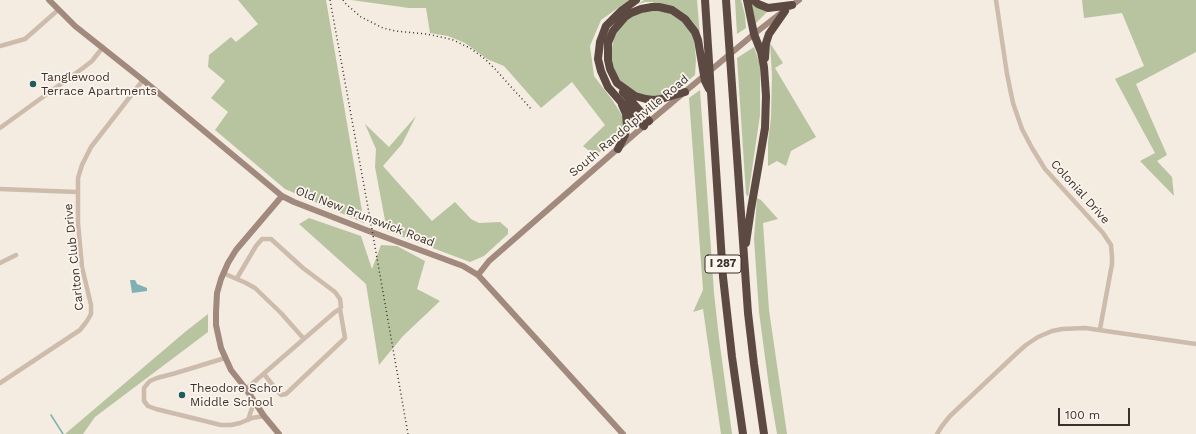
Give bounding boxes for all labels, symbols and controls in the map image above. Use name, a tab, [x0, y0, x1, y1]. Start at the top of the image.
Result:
place label: Tanglewood Terrace Apartments	[41, 70, 157, 98]
street label: South Randolphville Road	[566, 72, 692, 180]
marker: Tanglewood Terrace Apartments	[28, 79, 38, 89]
street label: Colonial Drive	[1047, 157, 1113, 227]
street label: Old New Brunswick Road	[294, 184, 436, 250]
street label: Carlton Club Drive	[61, 203, 87, 311]
road number: I 287	[705, 255, 741, 273]
place label: Theodore Schor Middle School	[190, 381, 283, 409]
marker: Theodore Schor Middle School	[177, 390, 187, 400]
scale bar	[1060, 400, 1132, 426]
text: 100 m	[1065, 408, 1100, 422]

